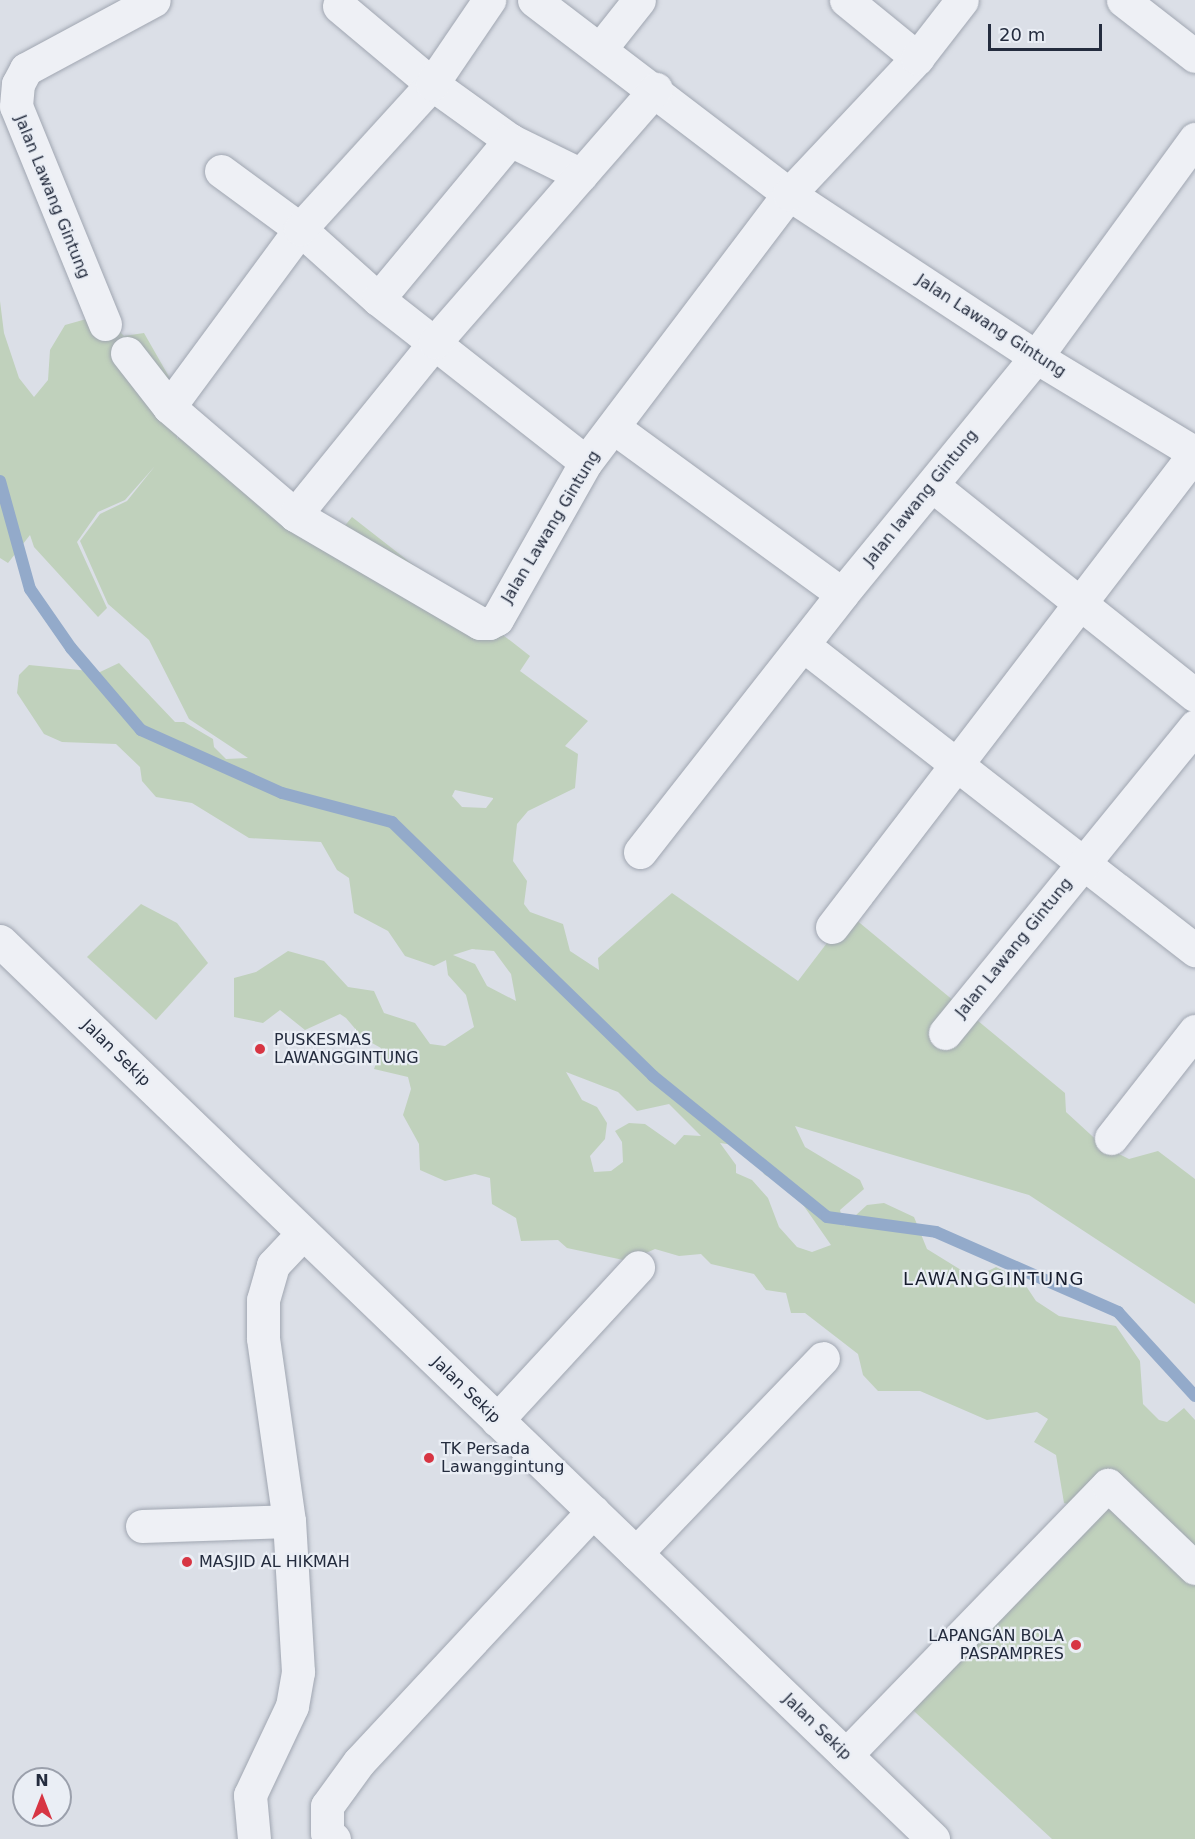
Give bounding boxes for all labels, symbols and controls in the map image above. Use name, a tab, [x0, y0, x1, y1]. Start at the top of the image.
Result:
scale bar	[991, 12, 1105, 50]
text: 20 m	[999, 24, 1045, 45]
street label: Jalan Lawang Gintung	[10, 112, 94, 282]
street label: Jalan Lawang Gintung	[913, 270, 1069, 382]
street label: Jalan lawang Gintung	[860, 426, 982, 570]
street label: Jalan Lawang Gintung	[498, 447, 604, 607]
street label: Jalan Lawang Gintung	[952, 874, 1076, 1022]
street label: Jalan Sekip	[78, 1016, 154, 1090]
place label: PUSKESMAS LAWANGGINTUNG	[274, 1030, 419, 1068]
marker: PUSKESMAS LAWANGGINTUNG	[251, 1040, 269, 1058]
district label: LAWANGGINTUNG	[903, 1268, 1085, 1290]
street label: Jalan Sekip	[428, 1353, 504, 1427]
place label: TK Persada Lawanggintung	[441, 1439, 564, 1477]
marker: TK Persada Lawanggintung	[422, 1451, 436, 1465]
place label: MASJID AL HIKMAH	[199, 1552, 350, 1572]
marker: MASJID AL HIKMAH	[180, 1555, 194, 1569]
place label: LAPANGAN BOLA PASPAMPRES	[928, 1626, 1064, 1664]
marker: LAPANGAN BOLA PASPAMPRES	[1069, 1638, 1083, 1652]
street label: Jalan Sekip	[779, 1690, 855, 1764]
north arrow	[12, 1767, 72, 1827]
text: N	[35, 1771, 49, 1790]

